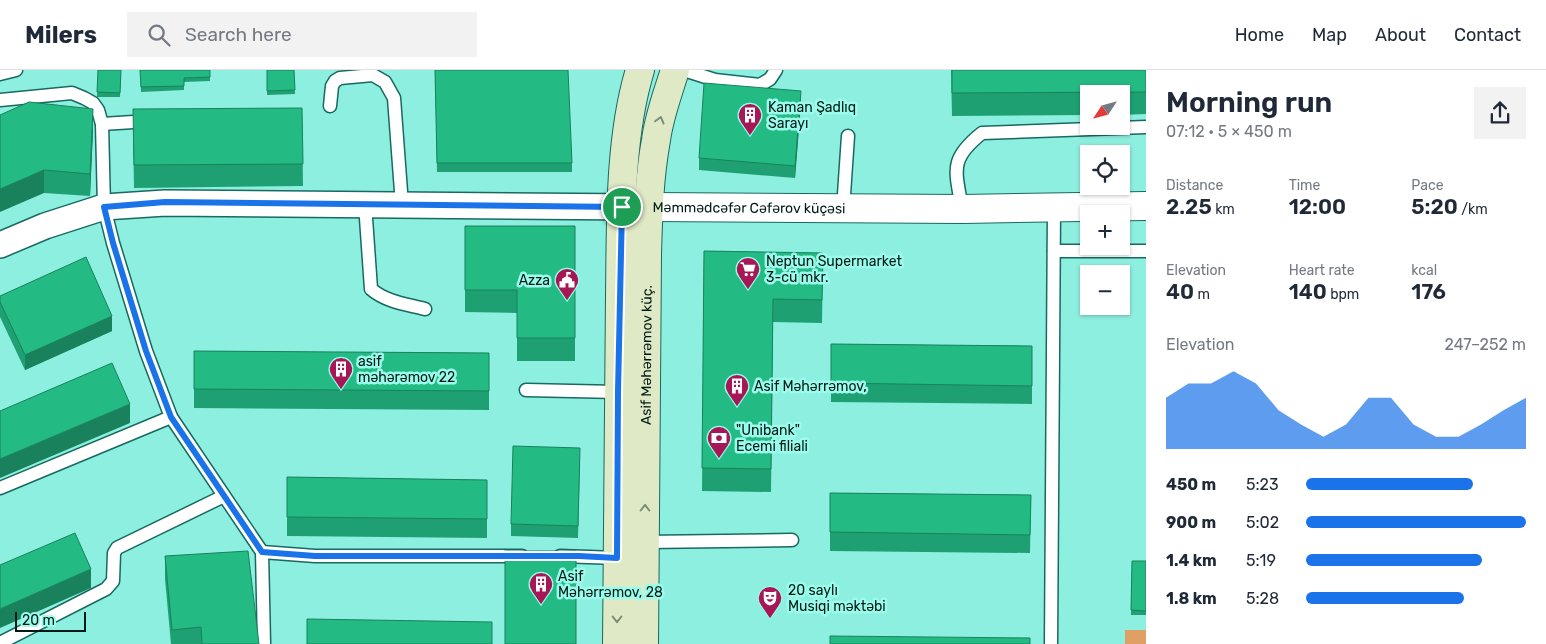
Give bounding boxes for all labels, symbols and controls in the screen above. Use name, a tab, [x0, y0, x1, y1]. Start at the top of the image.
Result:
search box	[127, 12, 477, 57]
text: Milers	[25, 21, 97, 49]
icon: search	[145, 21, 173, 49]
text: Search here	[185, 23, 292, 46]
text: Home	[1235, 24, 1284, 46]
text: Map	[1312, 24, 1347, 46]
text: About	[1375, 24, 1426, 46]
text: Contact	[1454, 24, 1521, 46]
north arrow	[1080, 85, 1130, 135]
map controls	[1080, 85, 1130, 315]
text: Morning run	[1166, 86, 1332, 119]
button: share	[1474, 87, 1526, 139]
place label: Kaman Şadlıq Sarayı	[768, 99, 856, 132]
building icon: Kaman Şadlıq Sarayı	[737, 102, 763, 136]
one-way arrow	[655, 116, 665, 124]
text: 07:12 · 5 × 450 m	[1166, 122, 1292, 141]
button: locate	[1080, 145, 1130, 195]
text: Distance	[1166, 177, 1223, 194]
text: Time	[1289, 177, 1320, 194]
text: Pace	[1411, 177, 1443, 194]
pin	[601, 186, 643, 228]
icon: arrive	[608, 193, 636, 221]
text: 2.25	[1166, 194, 1212, 219]
text: 12:00	[1289, 194, 1346, 219]
text: 5:20	[1411, 194, 1458, 219]
street label: Məmmədcəfər Cəfərov küçəsi	[652, 199, 846, 217]
text: km	[1212, 201, 1235, 218]
text: /km	[1458, 201, 1488, 218]
button: +	[1080, 205, 1130, 255]
place label: Neptun Supermarket 3-cü mkr.	[766, 253, 902, 286]
supermarket icon: Neptun Supermarket 3-cü mkr.	[735, 256, 761, 290]
text: Elevation	[1166, 262, 1226, 279]
text: Heart rate	[1289, 262, 1355, 279]
text: kcal	[1411, 262, 1437, 279]
button: −	[1080, 265, 1130, 315]
public building icon: Azza	[554, 267, 580, 301]
place label: Azza	[519, 272, 550, 289]
text: 40	[1166, 279, 1194, 304]
text: 140	[1289, 279, 1327, 304]
text: 176	[1411, 279, 1446, 304]
street label: Asif Məhərrəmov küç.	[637, 285, 655, 425]
text: m	[1194, 286, 1210, 303]
text: bpm	[1327, 286, 1359, 303]
text: Elevation	[1166, 335, 1235, 354]
text: 247–252 m	[1444, 335, 1526, 354]
place label: asif məhərəmov 22	[358, 353, 455, 386]
building icon: asif məhərəmov 22	[328, 356, 354, 390]
building icon: Asif Məhərrəmov,	[724, 373, 750, 407]
place label: Asif Məhərrəmov,	[754, 378, 867, 395]
place label: "Unibank" Ecemi filiali	[736, 422, 808, 455]
bank icon: "Unibank" Ecemi filiali	[706, 425, 732, 459]
text: 450 m	[1166, 475, 1216, 494]
text: 5:23	[1246, 475, 1279, 494]
one-way arrow	[640, 504, 651, 512]
text: 900 m	[1166, 513, 1216, 532]
text: 5:02	[1246, 513, 1279, 532]
text: 1.4 km	[1166, 551, 1217, 570]
text: 5:19	[1246, 551, 1276, 570]
place label: Asif Məhərrəmov, 28	[558, 568, 663, 601]
building icon: Asif Məhərrəmov, 28	[528, 571, 554, 605]
place label: 20 saylı Musiqi məktəbi	[788, 582, 886, 615]
theatre icon: 20 saylı Musiqi məktəbi	[757, 585, 783, 619]
text: 1.8 km	[1166, 589, 1217, 608]
text: 5:28	[1246, 589, 1279, 608]
scale bar	[15, 609, 86, 632]
text: 20 m	[22, 612, 55, 629]
one-way arrow	[612, 616, 622, 624]

